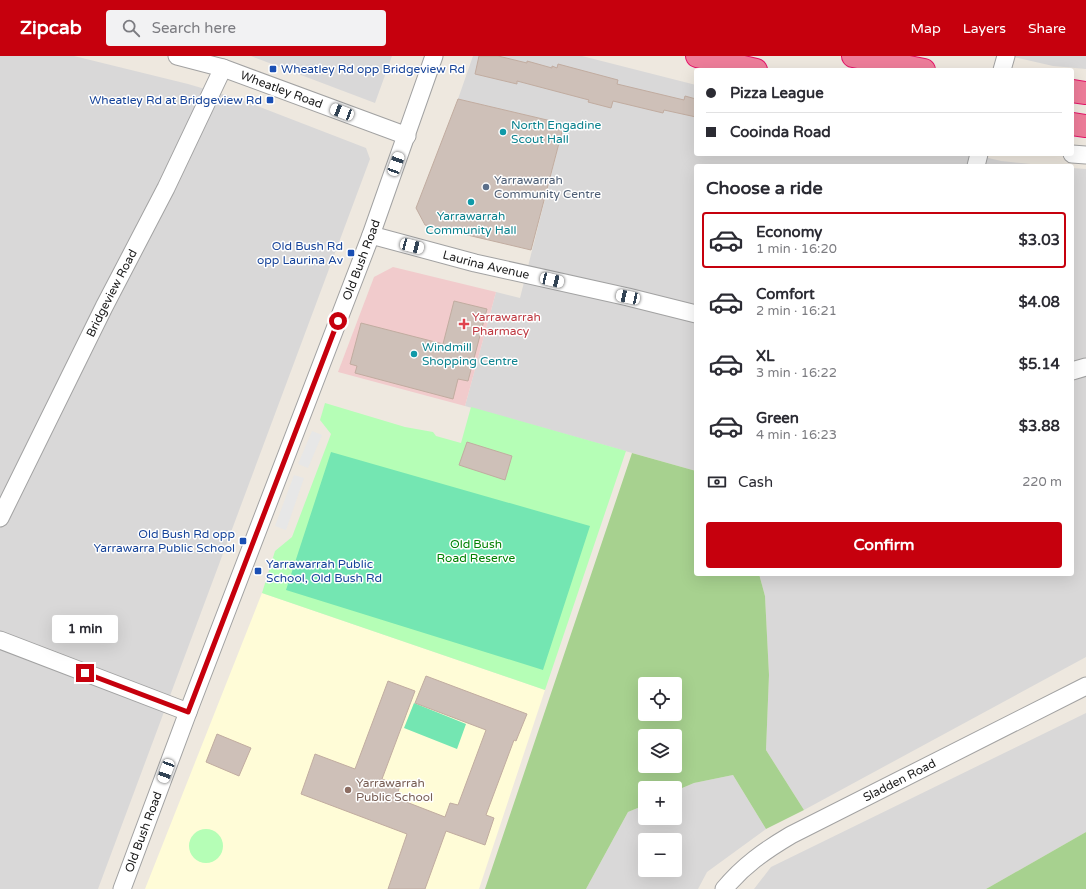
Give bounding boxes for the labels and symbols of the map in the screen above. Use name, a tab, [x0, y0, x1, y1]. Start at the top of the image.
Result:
place label: Wheatley Rd opp Bridgeview Rd	[281, 62, 465, 76]
marker: Wheatley Rd opp Bridgeview Rd	[268, 64, 278, 74]
street label: Wheatley Road	[238, 68, 325, 111]
place label: Wheatley Rd at Bridgeview Rd	[89, 93, 262, 107]
marker: Wheatley Rd at Bridgeview Rd	[265, 95, 275, 105]
car	[329, 102, 355, 122]
place label: North Engadine Scout Hall	[511, 118, 601, 146]
marker: North Engadine Scout Hall	[498, 127, 508, 137]
car	[386, 151, 406, 177]
place label: Yarrawarrah Community Centre	[494, 173, 601, 201]
marker: Yarrawarrah Community Centre	[481, 182, 491, 192]
marker: Yarrawarrah Community Hall	[466, 197, 476, 207]
place label: Yarrawarrah Community Hall	[426, 209, 516, 237]
street label: Old Bush Road	[340, 218, 383, 302]
car	[399, 237, 425, 255]
place label: Old Bush Rd opp Laurina Av	[257, 239, 344, 267]
street label: Bridgeview Road	[83, 247, 140, 339]
marker: Old Bush Rd opp Laurina Av	[346, 248, 356, 258]
street label: Laurina Avenue	[441, 248, 531, 282]
car	[539, 271, 565, 289]
car	[615, 289, 641, 305]
place label: Yarrawarrah Pharmacy	[472, 310, 541, 338]
route start	[329, 312, 347, 330]
marker: Yarrawarrah Pharmacy	[459, 319, 469, 329]
place label: Windmill Shopping Centre	[422, 340, 518, 368]
marker: Windmill Shopping Centre	[409, 349, 419, 359]
place label: Old Bush Rd opp Yarrawarra Public School	[93, 527, 235, 555]
marker: Old Bush Rd opp Yarrawarra Public School	[238, 536, 248, 546]
park label: Old Bush Road Reserve	[437, 537, 516, 565]
place label: Yarrawarrah Public School, Old Bush Rd	[266, 557, 382, 585]
marker: Yarrawarrah Public School, Old Bush Rd	[253, 566, 263, 576]
callout: 1 min	[52, 615, 118, 643]
route end	[76, 664, 94, 682]
street label: Sladden Road	[861, 756, 938, 804]
car	[156, 758, 176, 784]
place label: Yarrawarrah Public School	[356, 776, 433, 804]
marker: Yarrawarrah Public School	[343, 785, 353, 795]
street label: Old Bush Road	[122, 789, 165, 874]

